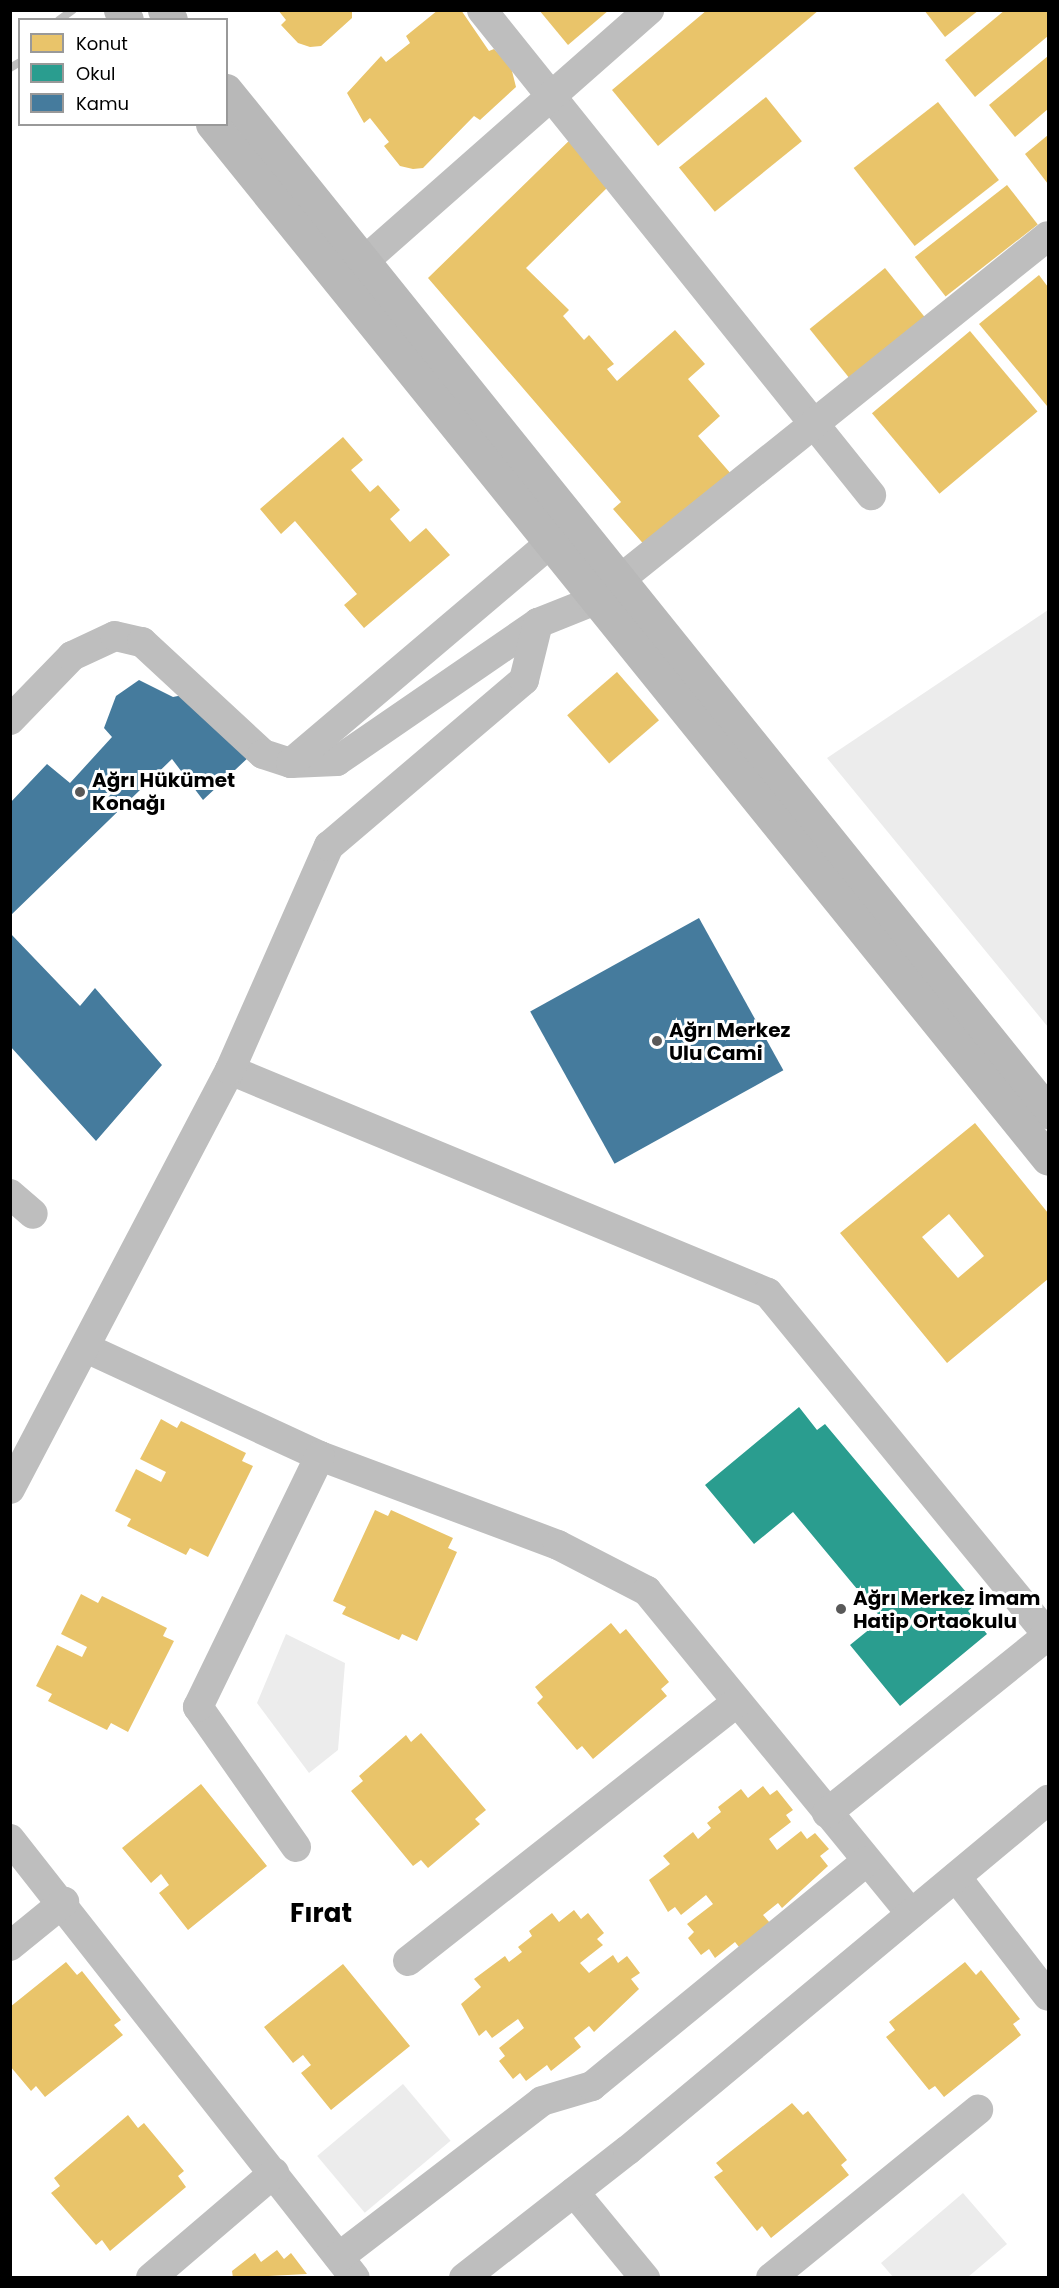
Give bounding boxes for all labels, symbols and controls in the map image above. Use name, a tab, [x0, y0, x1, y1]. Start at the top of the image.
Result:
legend	[18, 18, 228, 126]
text: Konut	[76, 31, 128, 56]
text: Okul	[76, 61, 115, 86]
text: Kamu	[76, 91, 129, 116]
place label: Ağrı Hükümet Konağı	[92, 768, 235, 815]
marker: Ağrı Hükümet Konağı	[73, 785, 87, 799]
place label: Ağrı Merkez Ulu Cami	[669, 1018, 790, 1065]
marker: Ağrı Merkez Ulu Cami	[650, 1034, 664, 1048]
place label: Ağrı Merkez İmam Hatip Ortaokulu	[853, 1586, 1040, 1633]
marker: Ağrı Merkez İmam Hatip Ortaokulu	[834, 1602, 848, 1616]
district label: Fırat	[290, 1898, 352, 1930]

